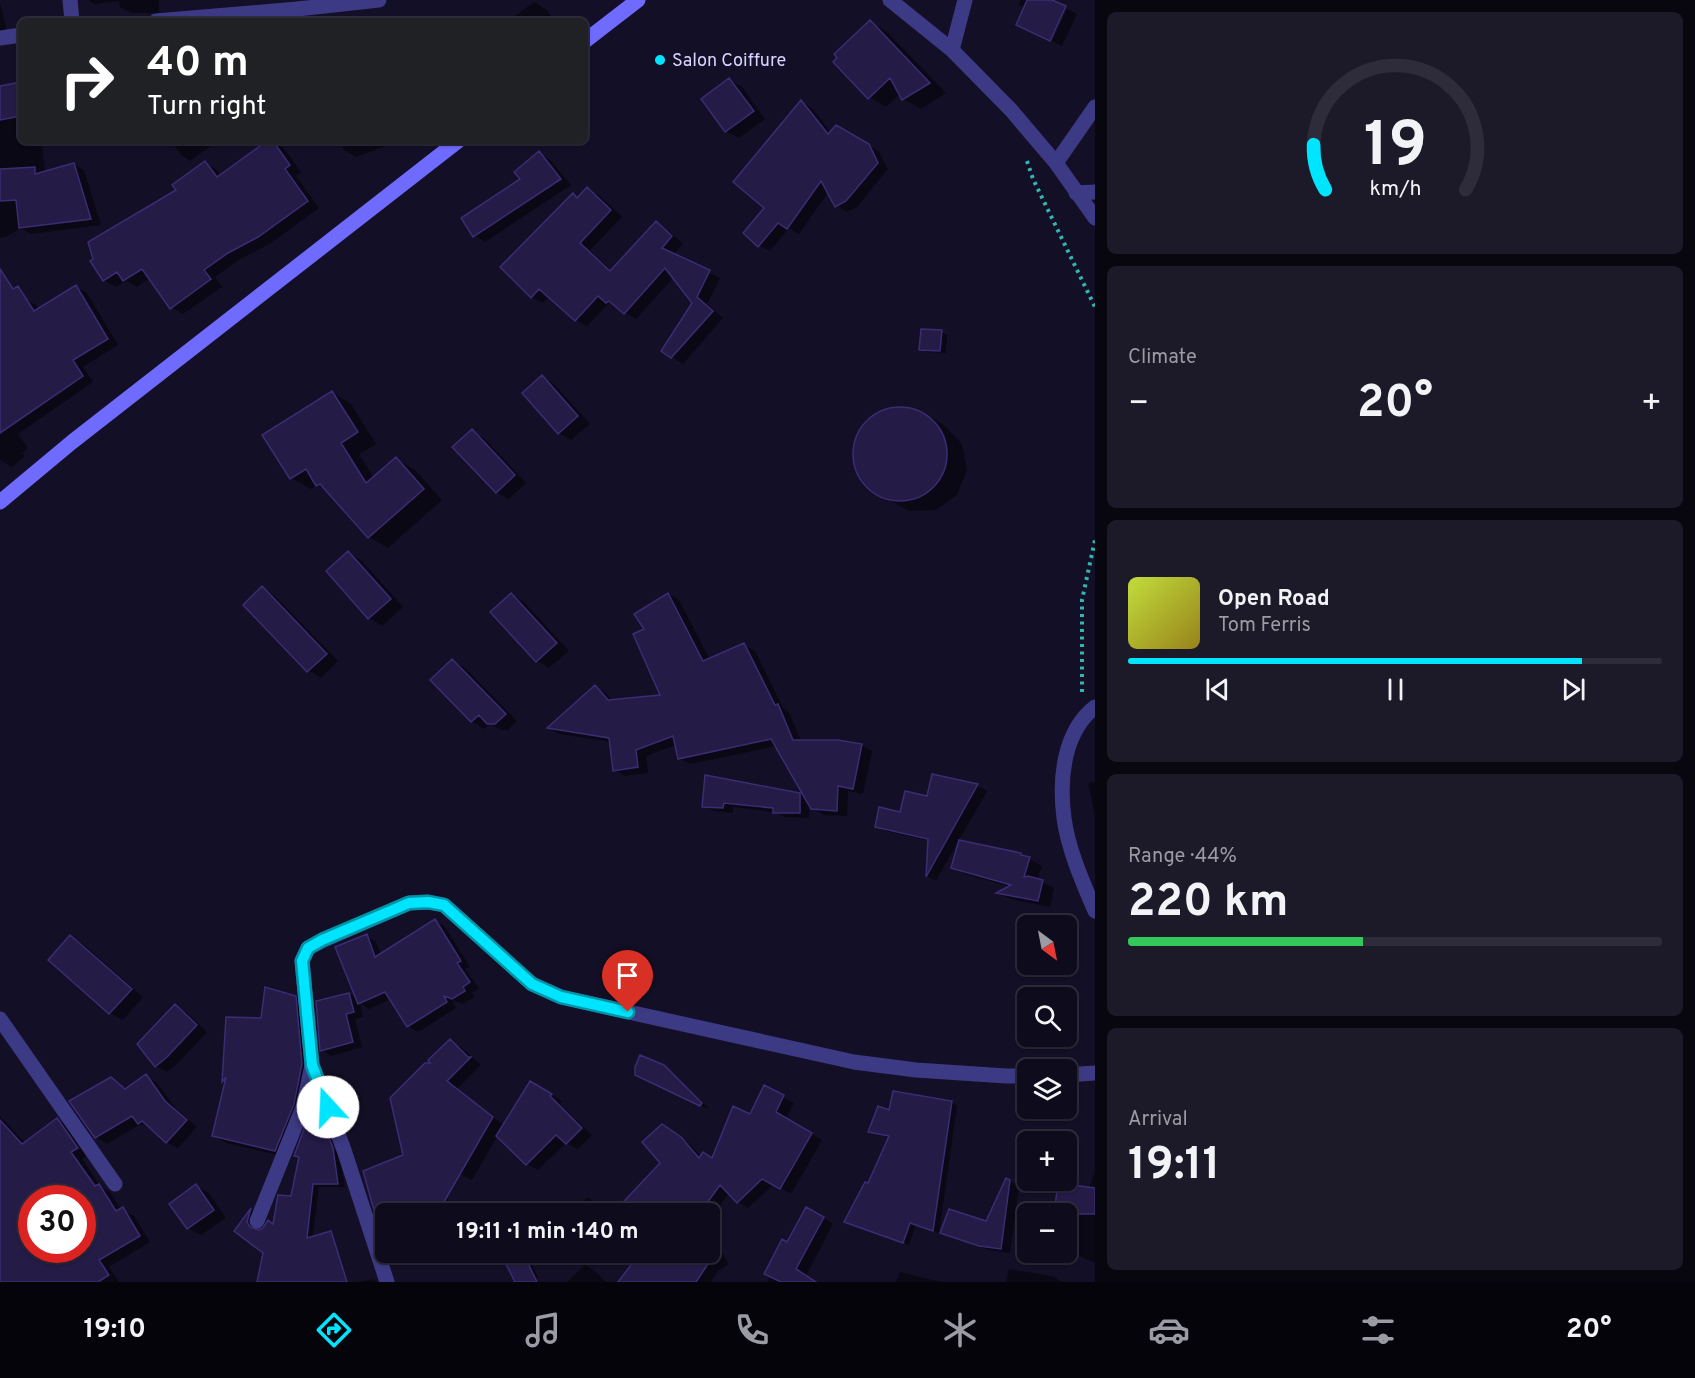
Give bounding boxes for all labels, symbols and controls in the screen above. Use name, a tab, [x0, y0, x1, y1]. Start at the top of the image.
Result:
text: 40 m	[147, 38, 249, 91]
icon: right	[48, 42, 126, 120]
place label: Salon Coiffure	[672, 50, 786, 73]
marker: Salon Coiffure	[653, 53, 667, 67]
text: Turn right	[147, 90, 266, 124]
text: 19	[1363, 109, 1427, 188]
text: km/h	[1369, 176, 1421, 203]
text: Climate	[1128, 345, 1197, 371]
text: 20°	[1357, 376, 1433, 433]
text: −	[1128, 384, 1149, 426]
text: +	[1641, 384, 1662, 426]
text: Open Road	[1218, 586, 1330, 613]
text: Tom Ferris	[1218, 613, 1311, 639]
icon: previous	[1201, 673, 1234, 706]
icon: pause	[1379, 673, 1412, 706]
icon: next	[1557, 673, 1590, 706]
text: Range · 44%	[1128, 844, 1237, 870]
text: 220 km	[1128, 875, 1289, 932]
north arrow	[1017, 915, 1077, 975]
map controls	[1017, 915, 1077, 1263]
pin	[602, 950, 653, 1012]
icon: arrive	[611, 959, 644, 992]
button: search	[1017, 987, 1077, 1047]
button: layers	[1017, 1059, 1077, 1119]
position arrow	[296, 1075, 360, 1139]
text: Arrival	[1128, 1107, 1188, 1133]
button: +	[1017, 1131, 1077, 1191]
text: 19:11	[1128, 1138, 1221, 1195]
speed limit sign: 30	[18, 1185, 96, 1263]
button: −	[1017, 1203, 1077, 1263]
text: 19:11 · 1 min · 140 m	[456, 1219, 639, 1246]
icon: directions	[313, 1309, 355, 1351]
icon: music	[522, 1309, 564, 1351]
icon: phone	[731, 1309, 773, 1351]
icon: climate	[939, 1309, 981, 1351]
icon: car	[1148, 1309, 1190, 1351]
icon: filters	[1357, 1309, 1399, 1351]
text: 19:10	[83, 1313, 146, 1347]
text: 20°	[1566, 1313, 1611, 1347]

